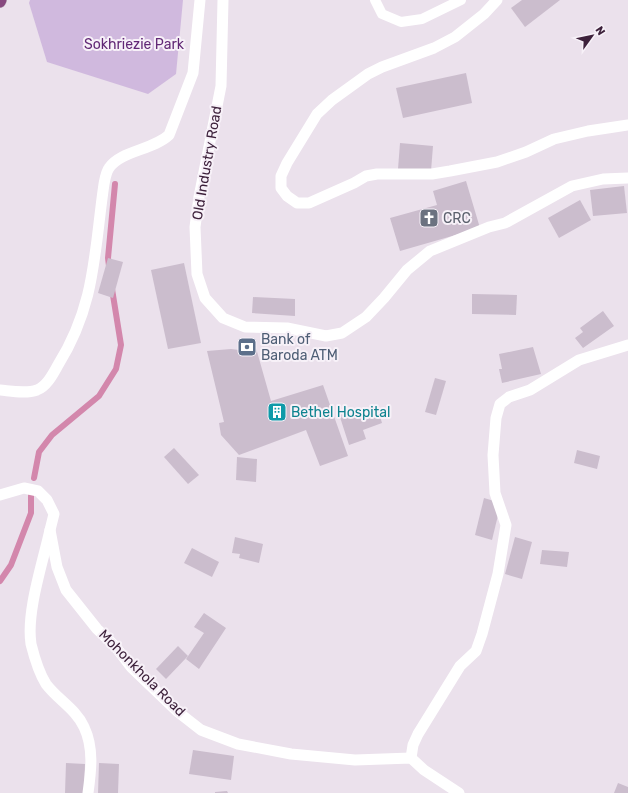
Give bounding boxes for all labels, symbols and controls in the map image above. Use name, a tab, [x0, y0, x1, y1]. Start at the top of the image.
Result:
north arrow	[572, 16, 612, 56]
text: N	[592, 24, 608, 38]
park label: Sokhriezie Park	[84, 36, 185, 53]
street label: Old Industry Road	[189, 105, 225, 221]
church icon: CRC	[418, 207, 440, 229]
place label: CRC	[443, 210, 471, 227]
place label: Bank of Baroda ATM	[261, 331, 338, 364]
bank icon: Bank of Baroda ATM	[236, 336, 258, 358]
building icon: Bethel Hospital	[266, 401, 288, 423]
place label: Bethel Hospital	[291, 404, 390, 421]
street label: Mohonkhola Road	[95, 626, 189, 720]

